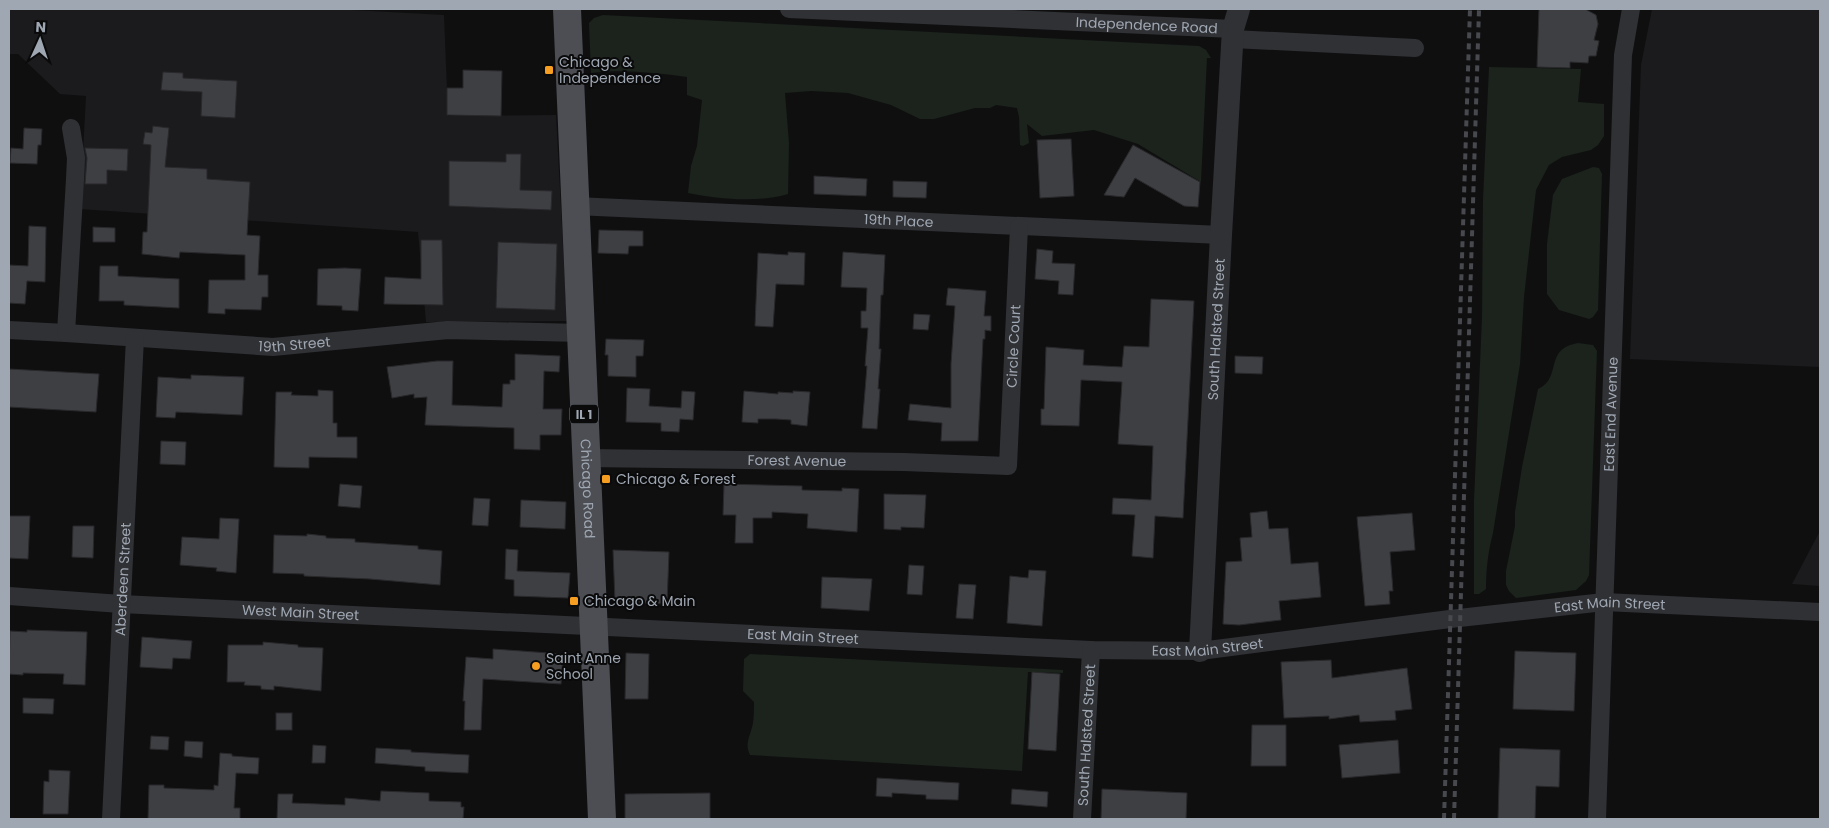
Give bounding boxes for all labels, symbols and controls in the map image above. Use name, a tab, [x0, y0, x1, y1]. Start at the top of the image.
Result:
street label: Independence Road	[1075, 12, 1218, 38]
north arrow	[15, 15, 65, 65]
text: N	[35, 17, 46, 37]
place label: Chicago & Independence	[559, 52, 661, 88]
marker: Chicago & Independence	[543, 64, 555, 76]
street label: 19th Place	[864, 209, 934, 232]
street label: South Halsted Street	[1203, 258, 1230, 401]
street label: Circle Court	[1002, 304, 1025, 388]
street label: 19th Street	[258, 331, 331, 357]
street label: East End Avenue	[1599, 356, 1623, 472]
road number: IL 1	[570, 404, 598, 424]
street label: Chicago Road	[576, 438, 600, 539]
street label: Forest Avenue	[747, 450, 847, 471]
place label: Chicago & Forest	[616, 469, 736, 489]
marker: Chicago & Forest	[600, 473, 612, 485]
street label: Aberdeen Street	[110, 522, 136, 636]
place label: Chicago & Main	[584, 591, 695, 611]
street label: East Main Street	[1553, 592, 1666, 617]
marker: Chicago & Main	[568, 595, 580, 607]
street label: West Main Street	[241, 600, 360, 625]
street label: East Main Street	[747, 624, 859, 649]
street label: East Main Street	[1152, 633, 1264, 661]
place label: Saint Anne School	[546, 648, 621, 684]
marker: Saint Anne School	[530, 660, 542, 672]
street label: South Halsted Street	[1073, 664, 1100, 807]

